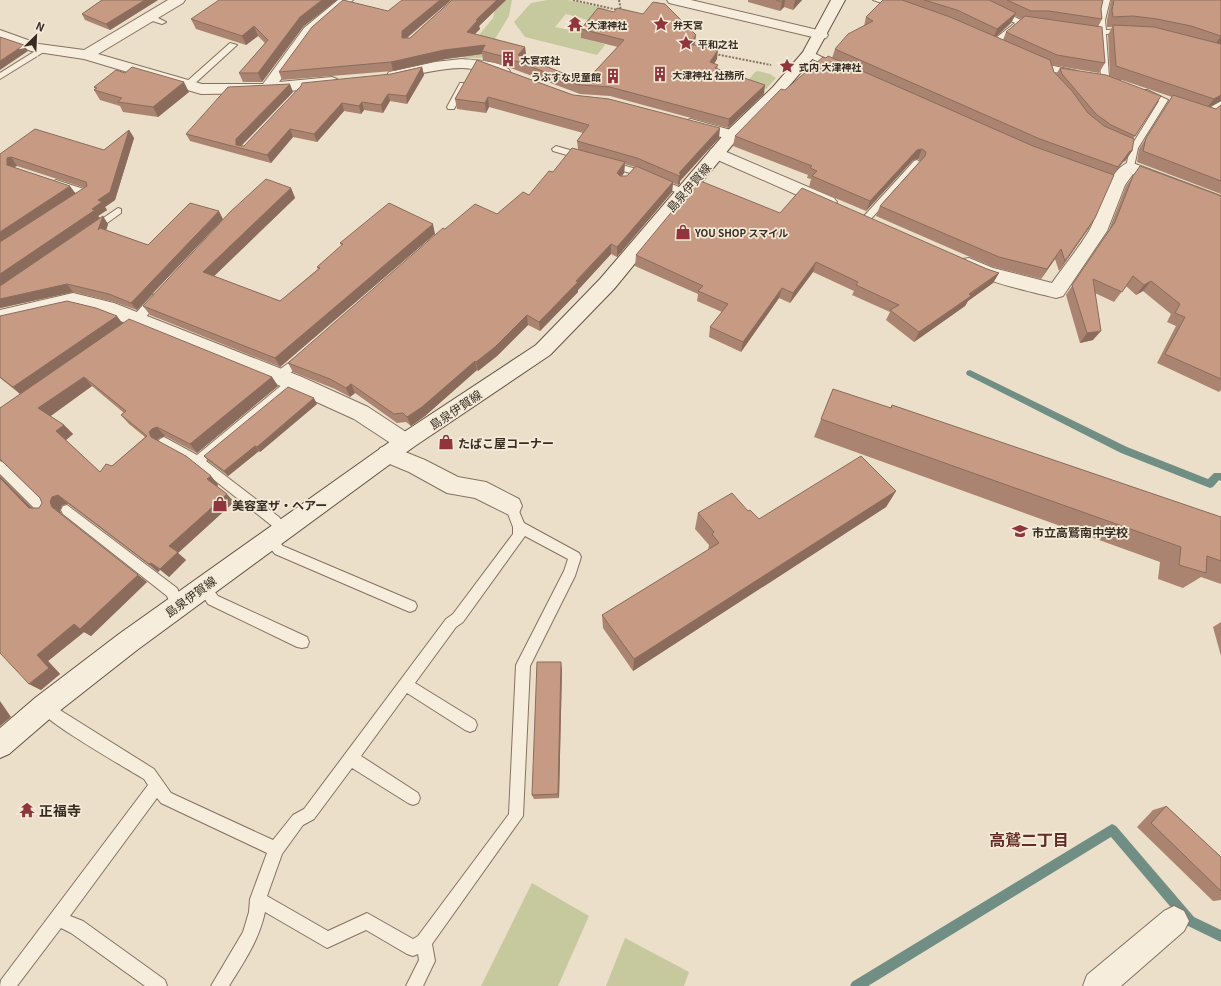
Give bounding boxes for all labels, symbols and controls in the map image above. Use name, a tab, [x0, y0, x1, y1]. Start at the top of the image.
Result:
temple icon: 大津神社	[566, 15, 584, 33]
place icon: 弁天宮	[652, 15, 670, 33]
north arrow	[16, 16, 56, 56]
text: N	[33, 17, 47, 35]
place label: 大津神社	[587, 17, 628, 32]
place label: 弁天宮	[673, 17, 703, 32]
place icon: 平和之社	[677, 34, 695, 52]
place label: 平和之社	[698, 36, 739, 51]
building icon: 大宮戎社	[499, 50, 517, 68]
place label: 大宮戎社	[520, 52, 561, 67]
place icon: 式内 大津神社	[778, 57, 796, 75]
place label: 式内 大津神社	[799, 59, 862, 74]
building icon: 大津神社 社務所	[651, 65, 669, 83]
building icon: うぶすな児童館	[604, 67, 622, 85]
place label: 大津神社 社務所	[672, 67, 744, 82]
place label: うぶすな児童館	[531, 69, 601, 84]
street label: 島泉伊賀線	[662, 159, 714, 215]
shop icon: YOU SHOP スマイル	[674, 223, 692, 241]
place label: YOU SHOP スマイル	[694, 225, 788, 240]
street label: 島泉伊賀線	[425, 385, 485, 433]
shop icon: たばこ屋コーナー	[437, 433, 455, 451]
place label: たばこ屋コーナー	[458, 434, 554, 451]
shop icon: 美容室ザ・ヘアー	[211, 495, 229, 513]
place label: 美容室ザ・ヘアー	[232, 496, 327, 513]
school or university icon: 市立高鷲南中学校	[1011, 522, 1029, 540]
place label: 市立高鷲南中学校	[1032, 523, 1128, 540]
street label: 島泉伊賀線	[161, 571, 219, 621]
place label: 正福寺	[39, 800, 81, 820]
temple icon: 正福寺	[18, 801, 36, 819]
district label: 高鷲二丁目	[989, 827, 1069, 851]

